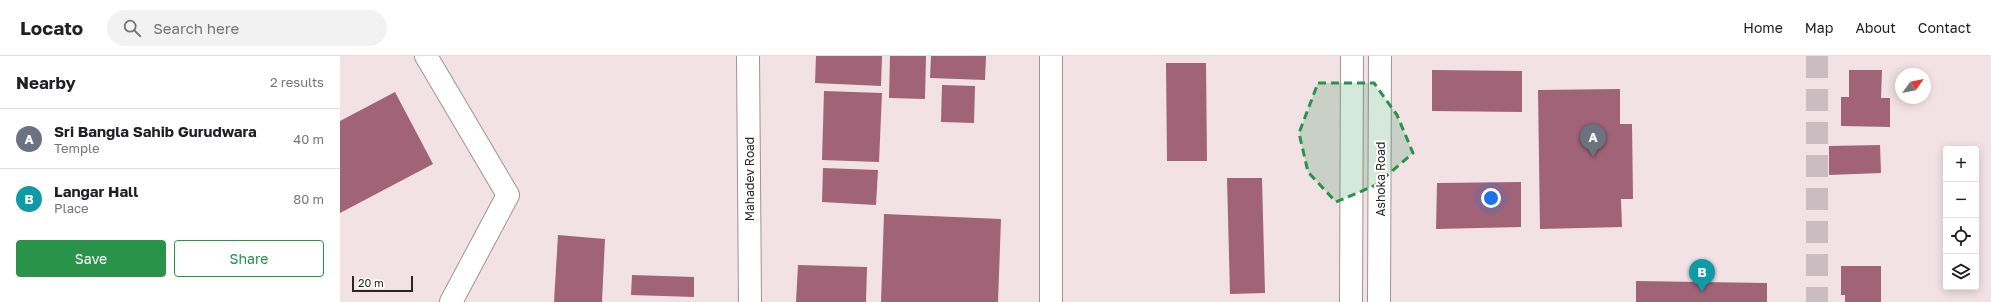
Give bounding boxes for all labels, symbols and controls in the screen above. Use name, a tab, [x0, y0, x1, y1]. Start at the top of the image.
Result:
search box	[107, 10, 387, 46]
text: Locato	[20, 16, 83, 39]
icon: search	[121, 17, 143, 39]
text: Search here	[153, 19, 239, 37]
text: Home	[1743, 19, 1783, 36]
text: Map	[1805, 19, 1833, 36]
text: About	[1855, 19, 1896, 36]
text: Contact	[1918, 19, 1971, 36]
north arrow	[1895, 68, 1931, 104]
text: Nearby	[16, 72, 76, 93]
text: 2 results	[270, 74, 324, 90]
text: Sri Bangla Sahib Gurudwara	[54, 122, 257, 140]
pin: A	[1580, 124, 1606, 157]
text: A	[24, 131, 34, 147]
text: 40 m	[293, 131, 324, 147]
street label: Mahadev Road	[742, 137, 757, 221]
text: Temple	[54, 140, 100, 156]
street label: Ashoka Road	[1373, 142, 1388, 216]
map controls	[1943, 146, 1979, 290]
button: +	[1943, 146, 1979, 182]
text: Langar Hall	[54, 182, 138, 200]
button: −	[1943, 182, 1979, 218]
your location	[1481, 188, 1501, 208]
text: B	[24, 191, 34, 207]
text: 80 m	[293, 191, 324, 207]
text: Place	[54, 200, 89, 216]
button: locate	[1943, 218, 1979, 254]
button: Save	[16, 240, 166, 277]
button: Share	[174, 240, 324, 277]
button: layers	[1943, 254, 1979, 290]
pin: B	[1689, 259, 1715, 292]
scale bar	[352, 274, 413, 293]
text: 20 m	[358, 276, 384, 289]

